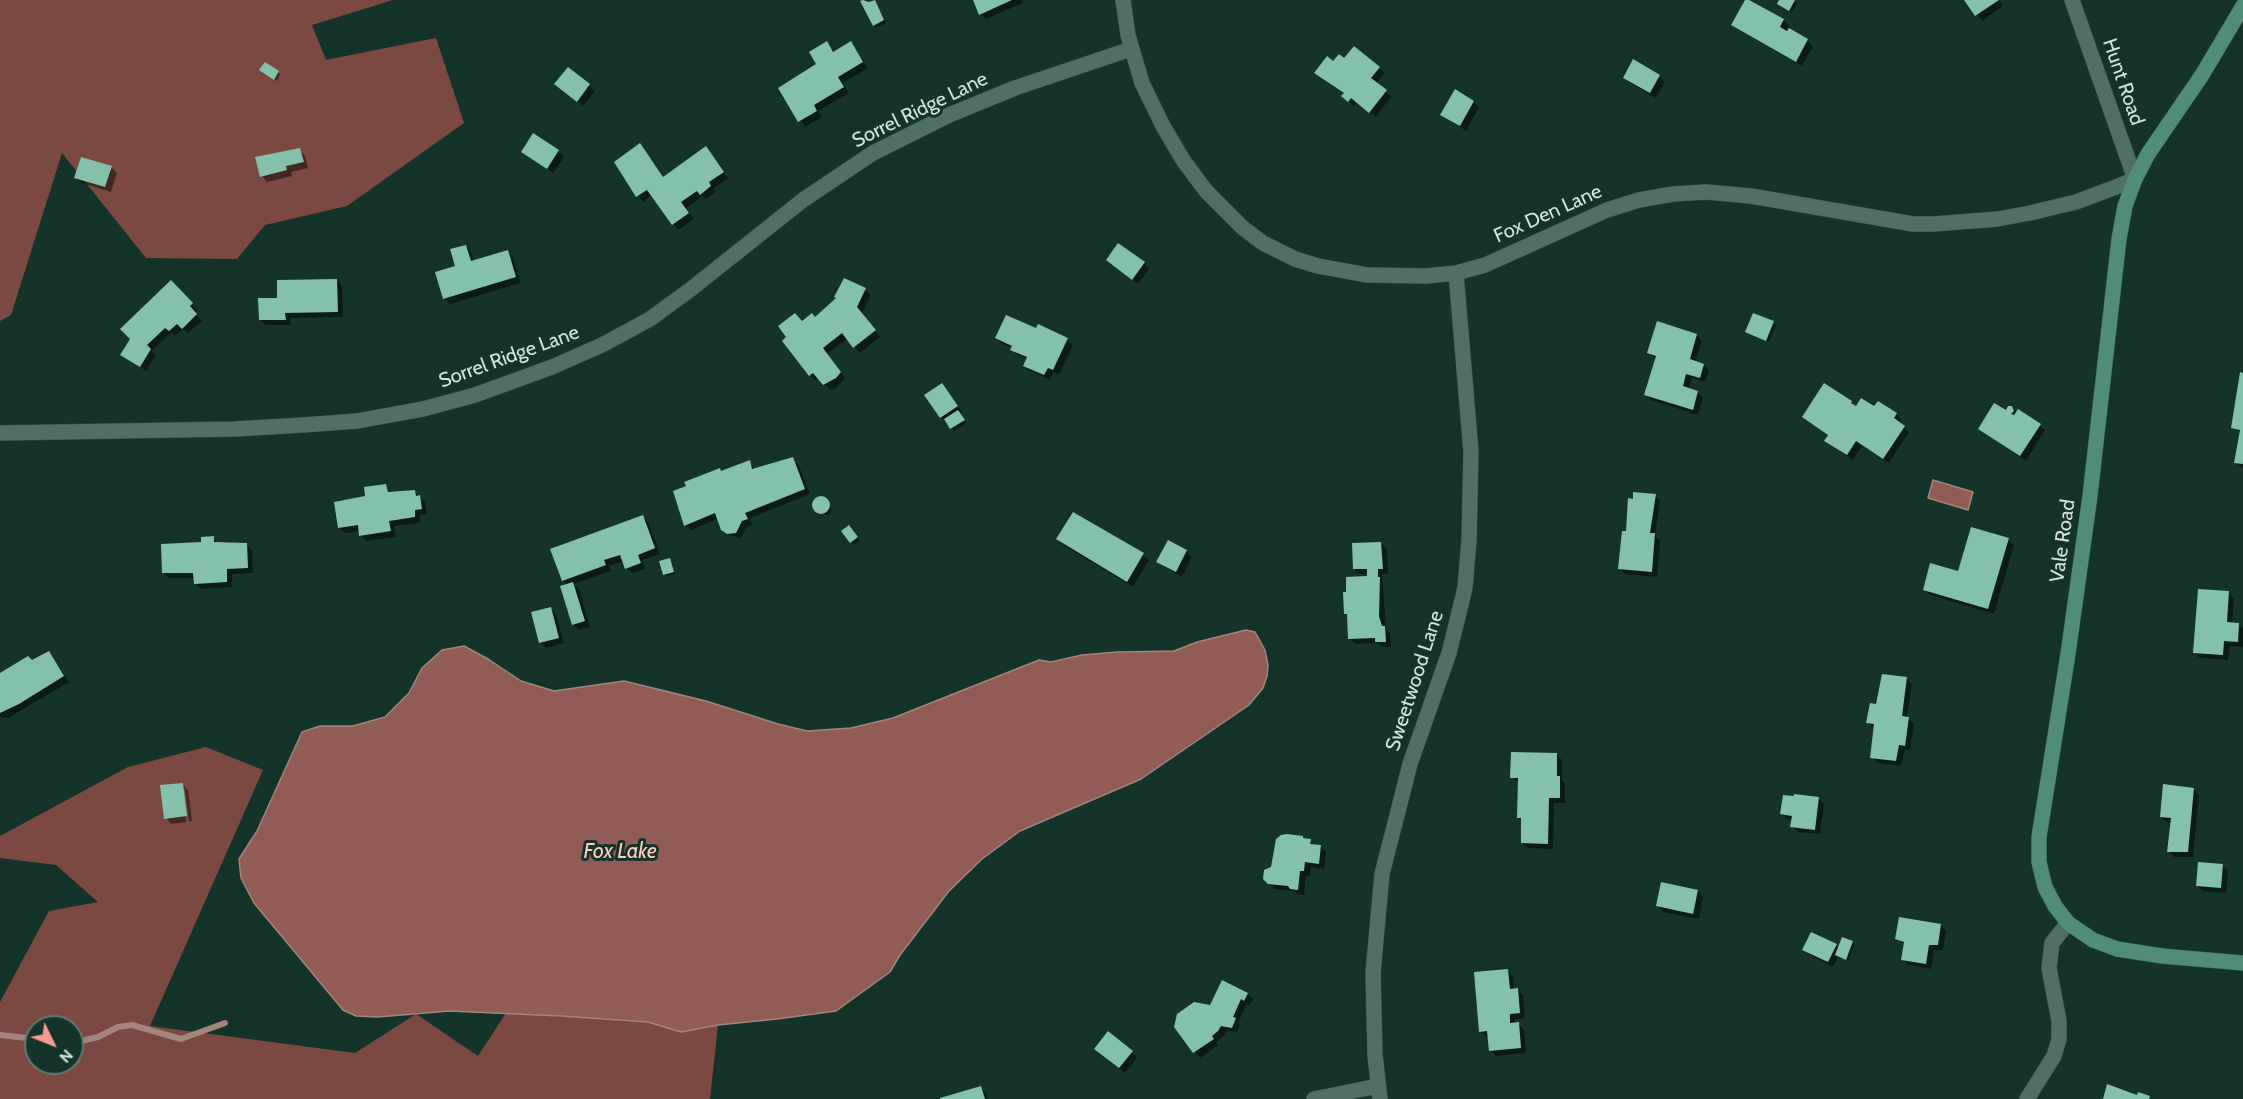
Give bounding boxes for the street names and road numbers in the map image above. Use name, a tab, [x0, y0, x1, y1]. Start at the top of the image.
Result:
street label: Hunt Road	[2097, 36, 2149, 128]
street label: Sorrel Ridge Lane	[848, 67, 992, 153]
street label: Fox Den Lane	[1490, 180, 1606, 248]
street label: Sorrel Ridge Lane	[436, 320, 582, 394]
street label: Vale Road	[2045, 498, 2081, 584]
street label: Sweetwood Lane	[1381, 608, 1449, 754]

